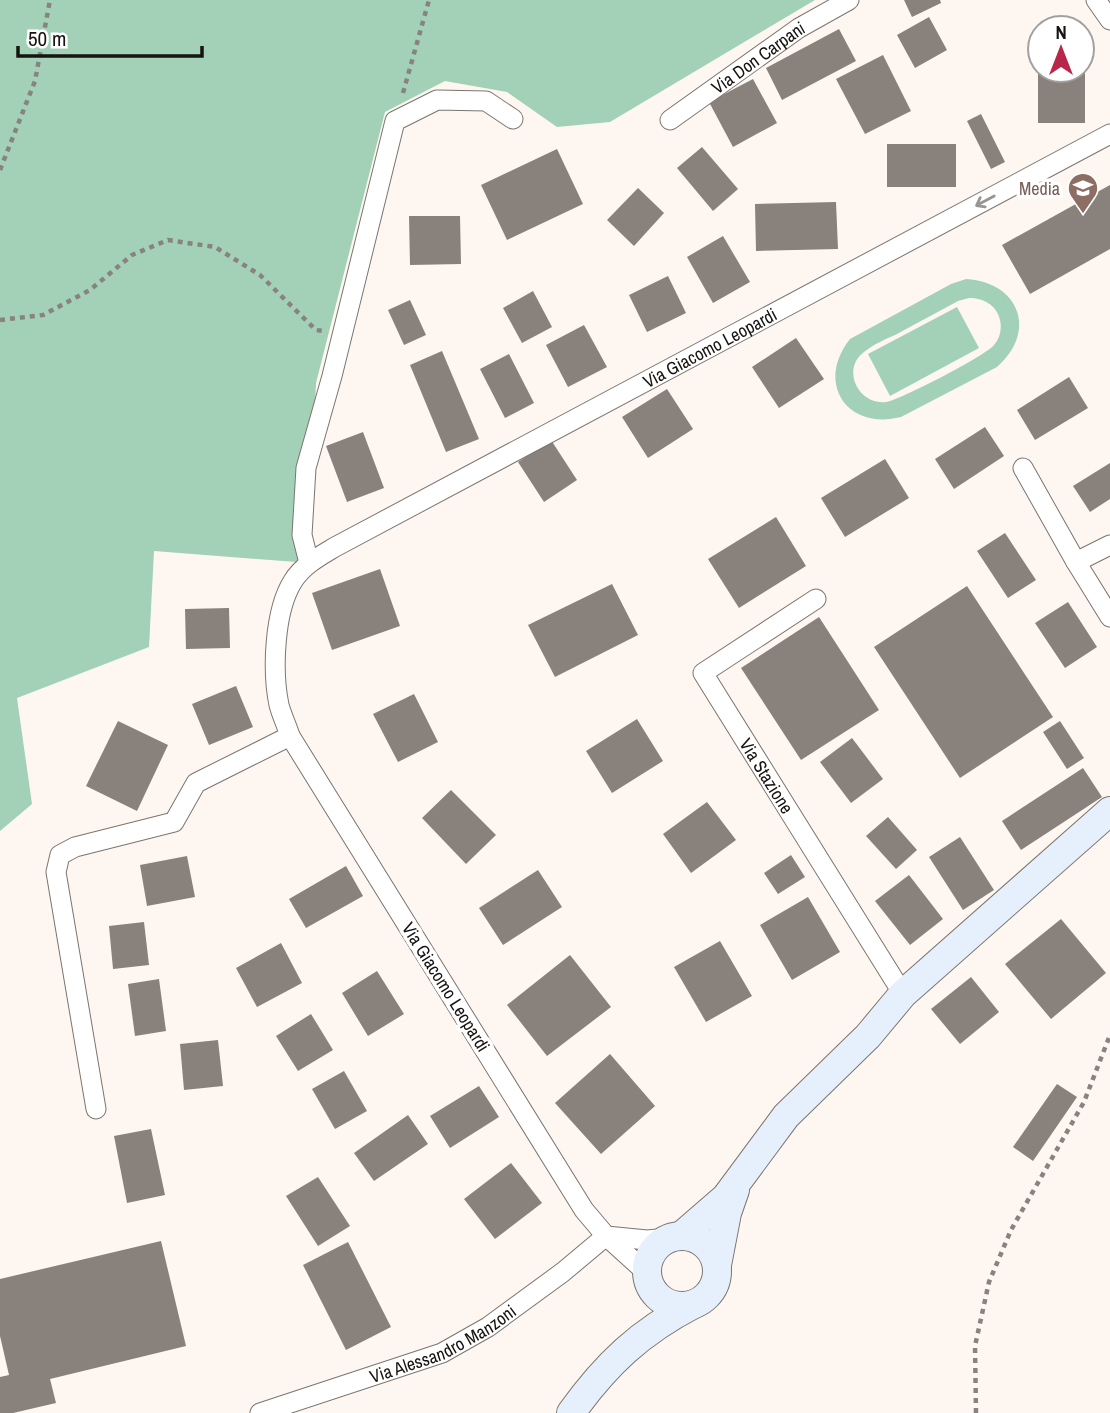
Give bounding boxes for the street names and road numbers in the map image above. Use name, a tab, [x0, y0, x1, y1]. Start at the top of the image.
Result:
street label: Via Don Carpani	[706, 15, 809, 99]
street label: Via Giacomo Leopardi	[638, 301, 781, 393]
street label: Via Stazione	[734, 733, 800, 818]
street label: Via Giacomo Leopardi	[396, 918, 496, 1056]
street label: Via Alessandro Manzoni	[366, 1298, 521, 1389]

